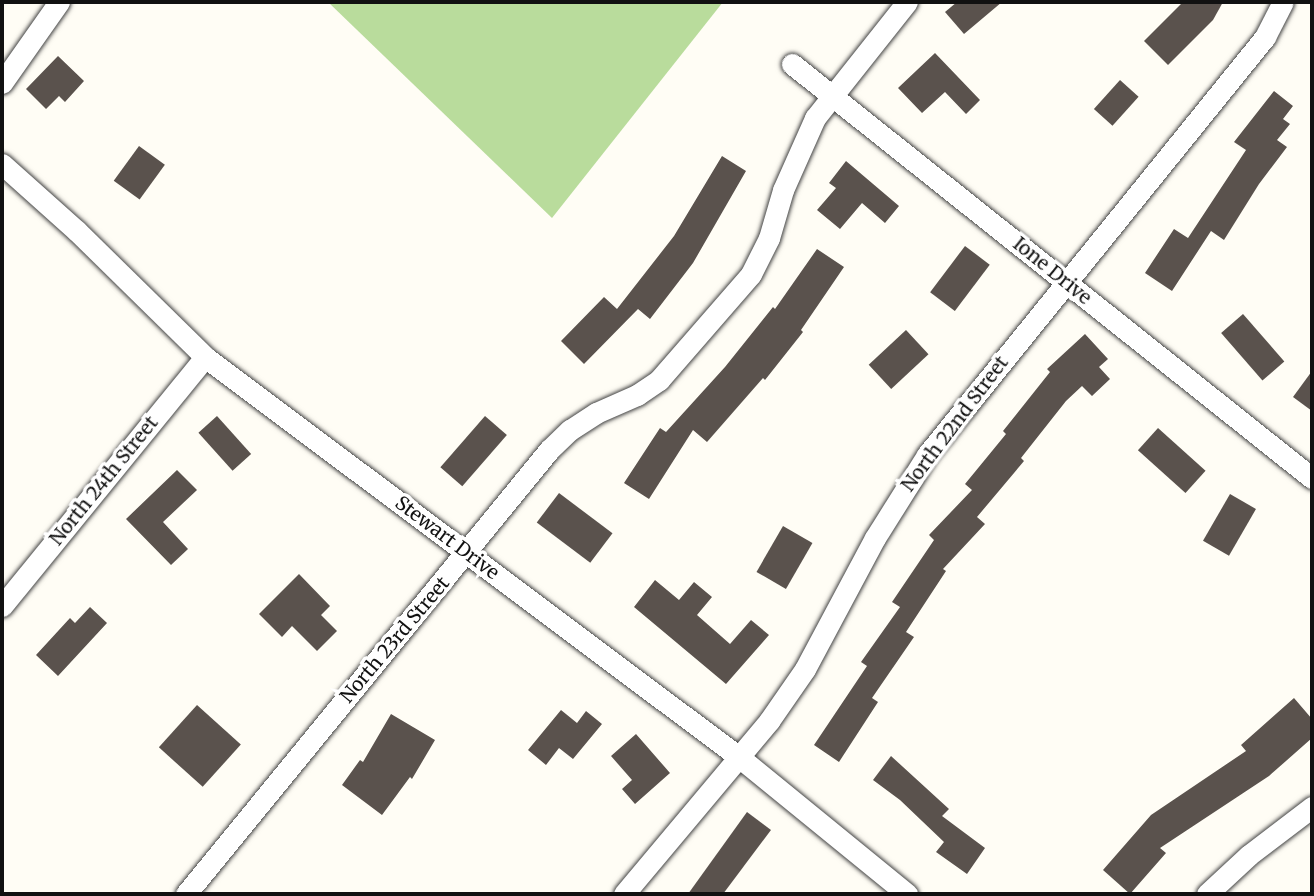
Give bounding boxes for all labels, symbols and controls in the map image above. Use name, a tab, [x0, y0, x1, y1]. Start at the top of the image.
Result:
street label: Ione Drive	[1008, 233, 1096, 309]
street label: North 22nd Street	[897, 352, 1013, 496]
street label: North 24th Street	[45, 412, 163, 550]
street label: Stewart Drive	[391, 491, 503, 585]
street label: North 23rd Street	[336, 572, 454, 708]

